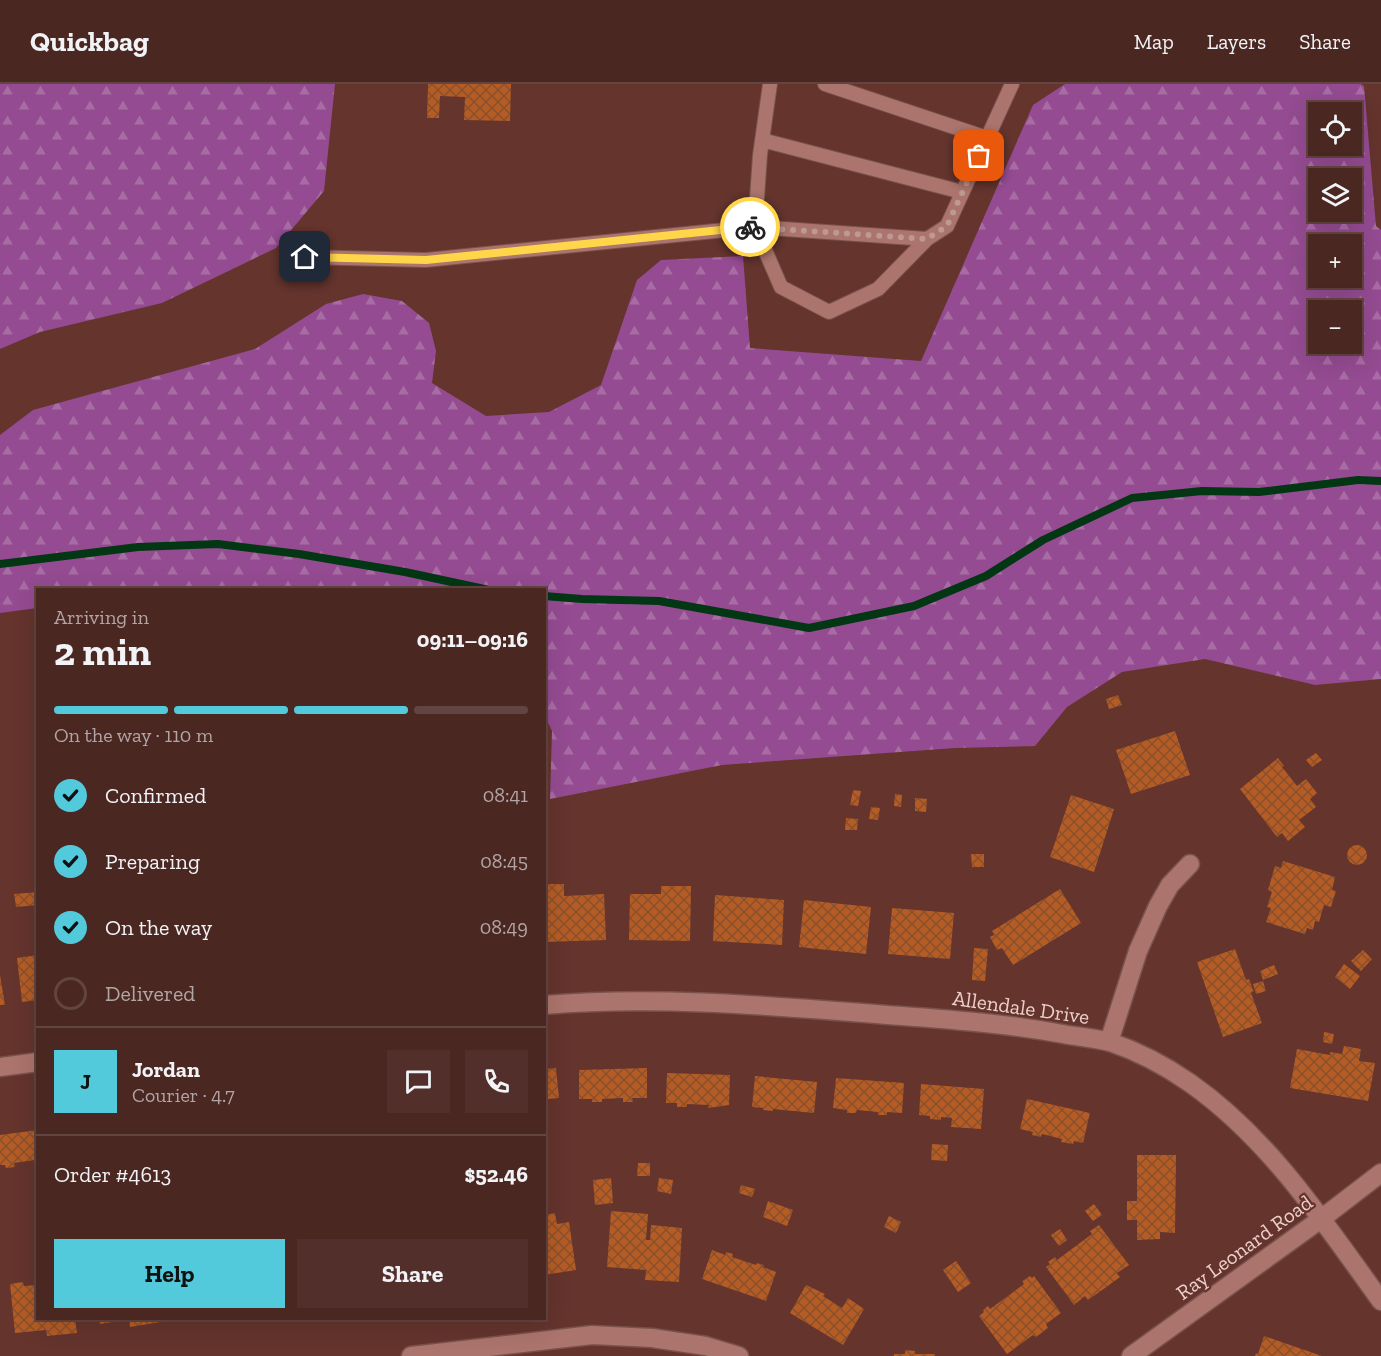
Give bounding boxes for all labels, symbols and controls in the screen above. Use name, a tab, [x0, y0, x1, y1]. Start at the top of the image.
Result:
text: Quickbag	[30, 25, 149, 58]
text: Map	[1134, 29, 1174, 54]
text: Layers	[1207, 29, 1266, 54]
text: Share	[1299, 29, 1351, 54]
map controls	[1308, 102, 1362, 354]
button: locate	[1308, 102, 1362, 156]
pin	[953, 130, 1004, 181]
icon: bag	[962, 139, 995, 172]
button: layers	[1308, 168, 1362, 222]
courier	[720, 197, 780, 257]
icon: bike	[734, 211, 767, 244]
pin	[279, 231, 330, 282]
button: +	[1308, 234, 1362, 288]
icon: home	[288, 240, 321, 273]
button: −	[1308, 300, 1362, 354]
text: Arriving in	[54, 605, 149, 629]
text: 09:11–09:16	[417, 626, 528, 653]
text: 2 min	[54, 628, 151, 675]
text: On the way · 110 m	[54, 723, 213, 747]
icon: check	[54, 779, 87, 812]
text: Confirmed	[105, 782, 206, 809]
text: 08:41	[483, 783, 528, 807]
icon: check	[54, 845, 87, 878]
text: Preparing	[105, 848, 200, 875]
text: 08:45	[480, 849, 528, 873]
icon: check	[54, 911, 87, 944]
text: On the way	[105, 914, 212, 941]
text: 08:49	[480, 915, 528, 939]
text: Delivered	[105, 980, 195, 1007]
street label: Allendale Drive	[951, 985, 1091, 1029]
button: chat	[387, 1050, 450, 1113]
button: phone	[465, 1050, 528, 1113]
text: Jordan	[132, 1056, 200, 1083]
text: J	[80, 1068, 91, 1095]
text: Courier · 4.7	[132, 1083, 235, 1107]
text: Order #4613	[54, 1161, 171, 1188]
text: $52.46	[465, 1161, 528, 1188]
street label: Ray Leonard Road	[1171, 1189, 1317, 1305]
button: Help	[54, 1239, 285, 1308]
button: Share	[297, 1239, 528, 1308]

